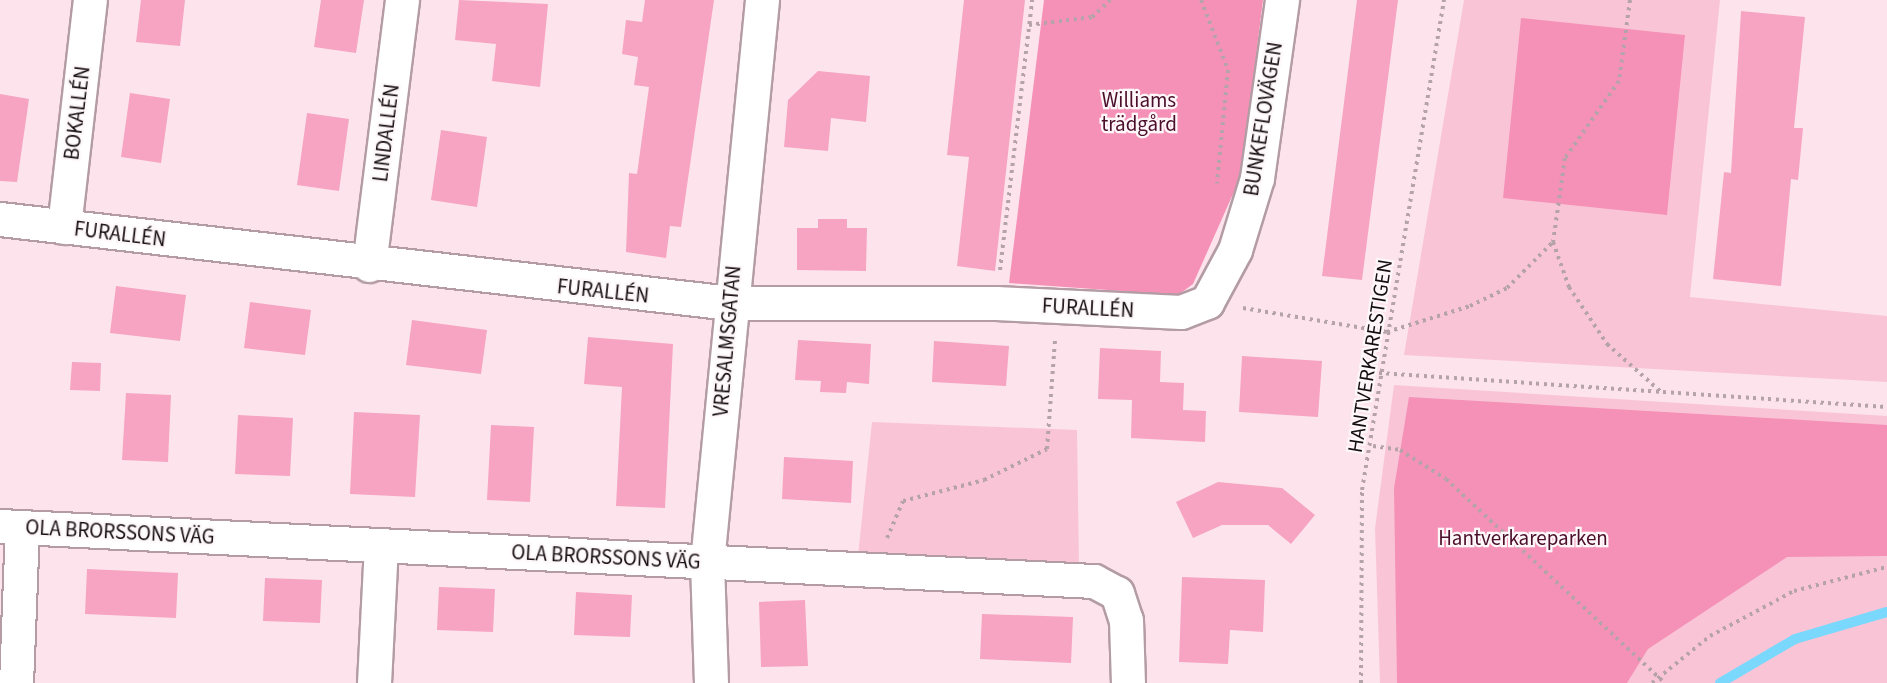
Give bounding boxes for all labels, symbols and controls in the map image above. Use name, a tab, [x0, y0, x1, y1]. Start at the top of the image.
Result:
street label: BUNKEFLOVÄGEN	[1238, 40, 1288, 198]
street label: BOKALLÉN	[59, 64, 95, 162]
street label: LINDALLÉN	[367, 83, 405, 183]
park label: Williams trädgård	[1101, 87, 1177, 137]
street label: FURALLÉN	[73, 216, 167, 252]
street label: HANTVERKARESTIGEN	[1342, 258, 1398, 454]
street label: VRESALMSGATAN	[708, 264, 746, 418]
street label: FURALLÉN	[556, 274, 650, 308]
street label: FURALLÉN	[1041, 293, 1135, 323]
street label: OLA BRORSSONS VÄG	[25, 514, 215, 550]
park label: Hantverkareparken	[1438, 525, 1608, 551]
street label: OLA BRORSSONS VÄG	[511, 539, 701, 575]

